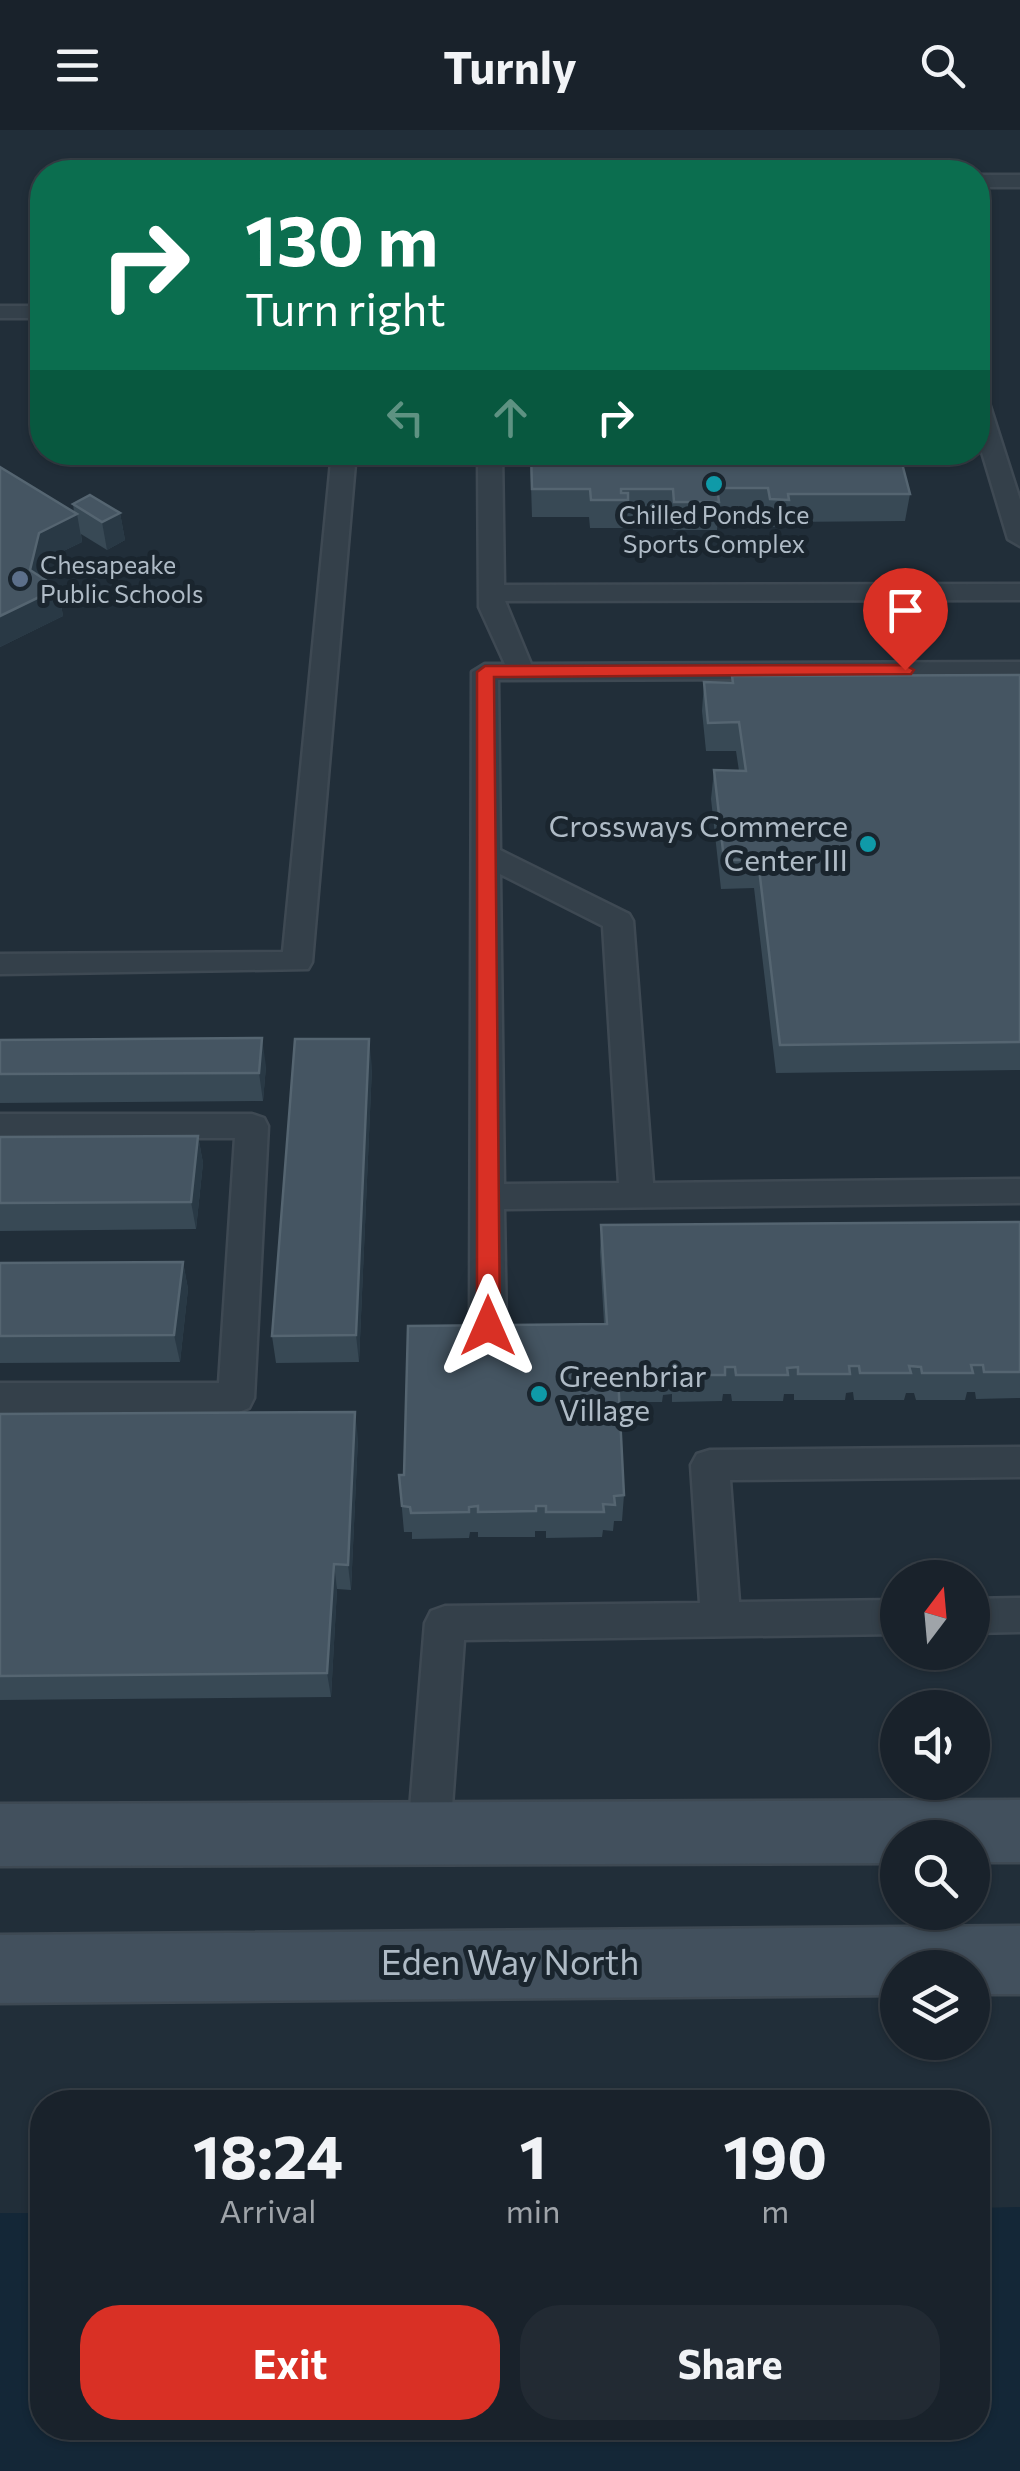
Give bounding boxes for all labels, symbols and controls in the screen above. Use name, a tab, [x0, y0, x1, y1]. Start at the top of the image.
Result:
icon: menu	[50, 38, 105, 93]
text: Turnly	[443, 38, 577, 93]
icon: search	[915, 38, 970, 93]
text: 130 m	[245, 195, 438, 280]
icon: right	[80, 200, 210, 330]
text: Turn right	[245, 280, 446, 335]
icon: left	[378, 390, 433, 445]
icon: ahead	[483, 390, 538, 445]
icon: right	[588, 390, 643, 445]
marker: Chilled Ponds Ice Sports Complex	[703, 473, 725, 495]
place label: Chilled Ponds Ice Sports Complex	[619, 499, 809, 558]
place label: Chesapeake Public Schools	[40, 549, 203, 608]
marker: Chesapeake Public Schools	[9, 568, 31, 590]
pin	[863, 568, 948, 671]
icon: arrive	[878, 583, 933, 638]
place label: Crossways Commerce Center III	[549, 806, 848, 877]
marker: Crossways Commerce Center III	[857, 833, 879, 855]
position arrow	[436, 1274, 540, 1378]
place label: Greenbriar Village	[559, 1356, 706, 1427]
marker: Greenbriar Village	[528, 1383, 550, 1405]
north arrow	[880, 1560, 990, 1670]
map controls	[880, 1560, 990, 2060]
button: sound	[880, 1690, 990, 1800]
button: search	[880, 1820, 990, 1930]
street label: Eden Way North	[381, 1939, 639, 1982]
button: layers	[880, 1950, 990, 2060]
text: 18:24	[193, 2118, 343, 2191]
text: 1	[520, 2118, 547, 2191]
text: 190	[723, 2118, 827, 2191]
text: Arrival	[220, 2190, 316, 2230]
text: min	[506, 2190, 560, 2230]
text: m	[761, 2190, 789, 2230]
button: Exit	[80, 2305, 500, 2420]
button: Share	[520, 2305, 940, 2420]

